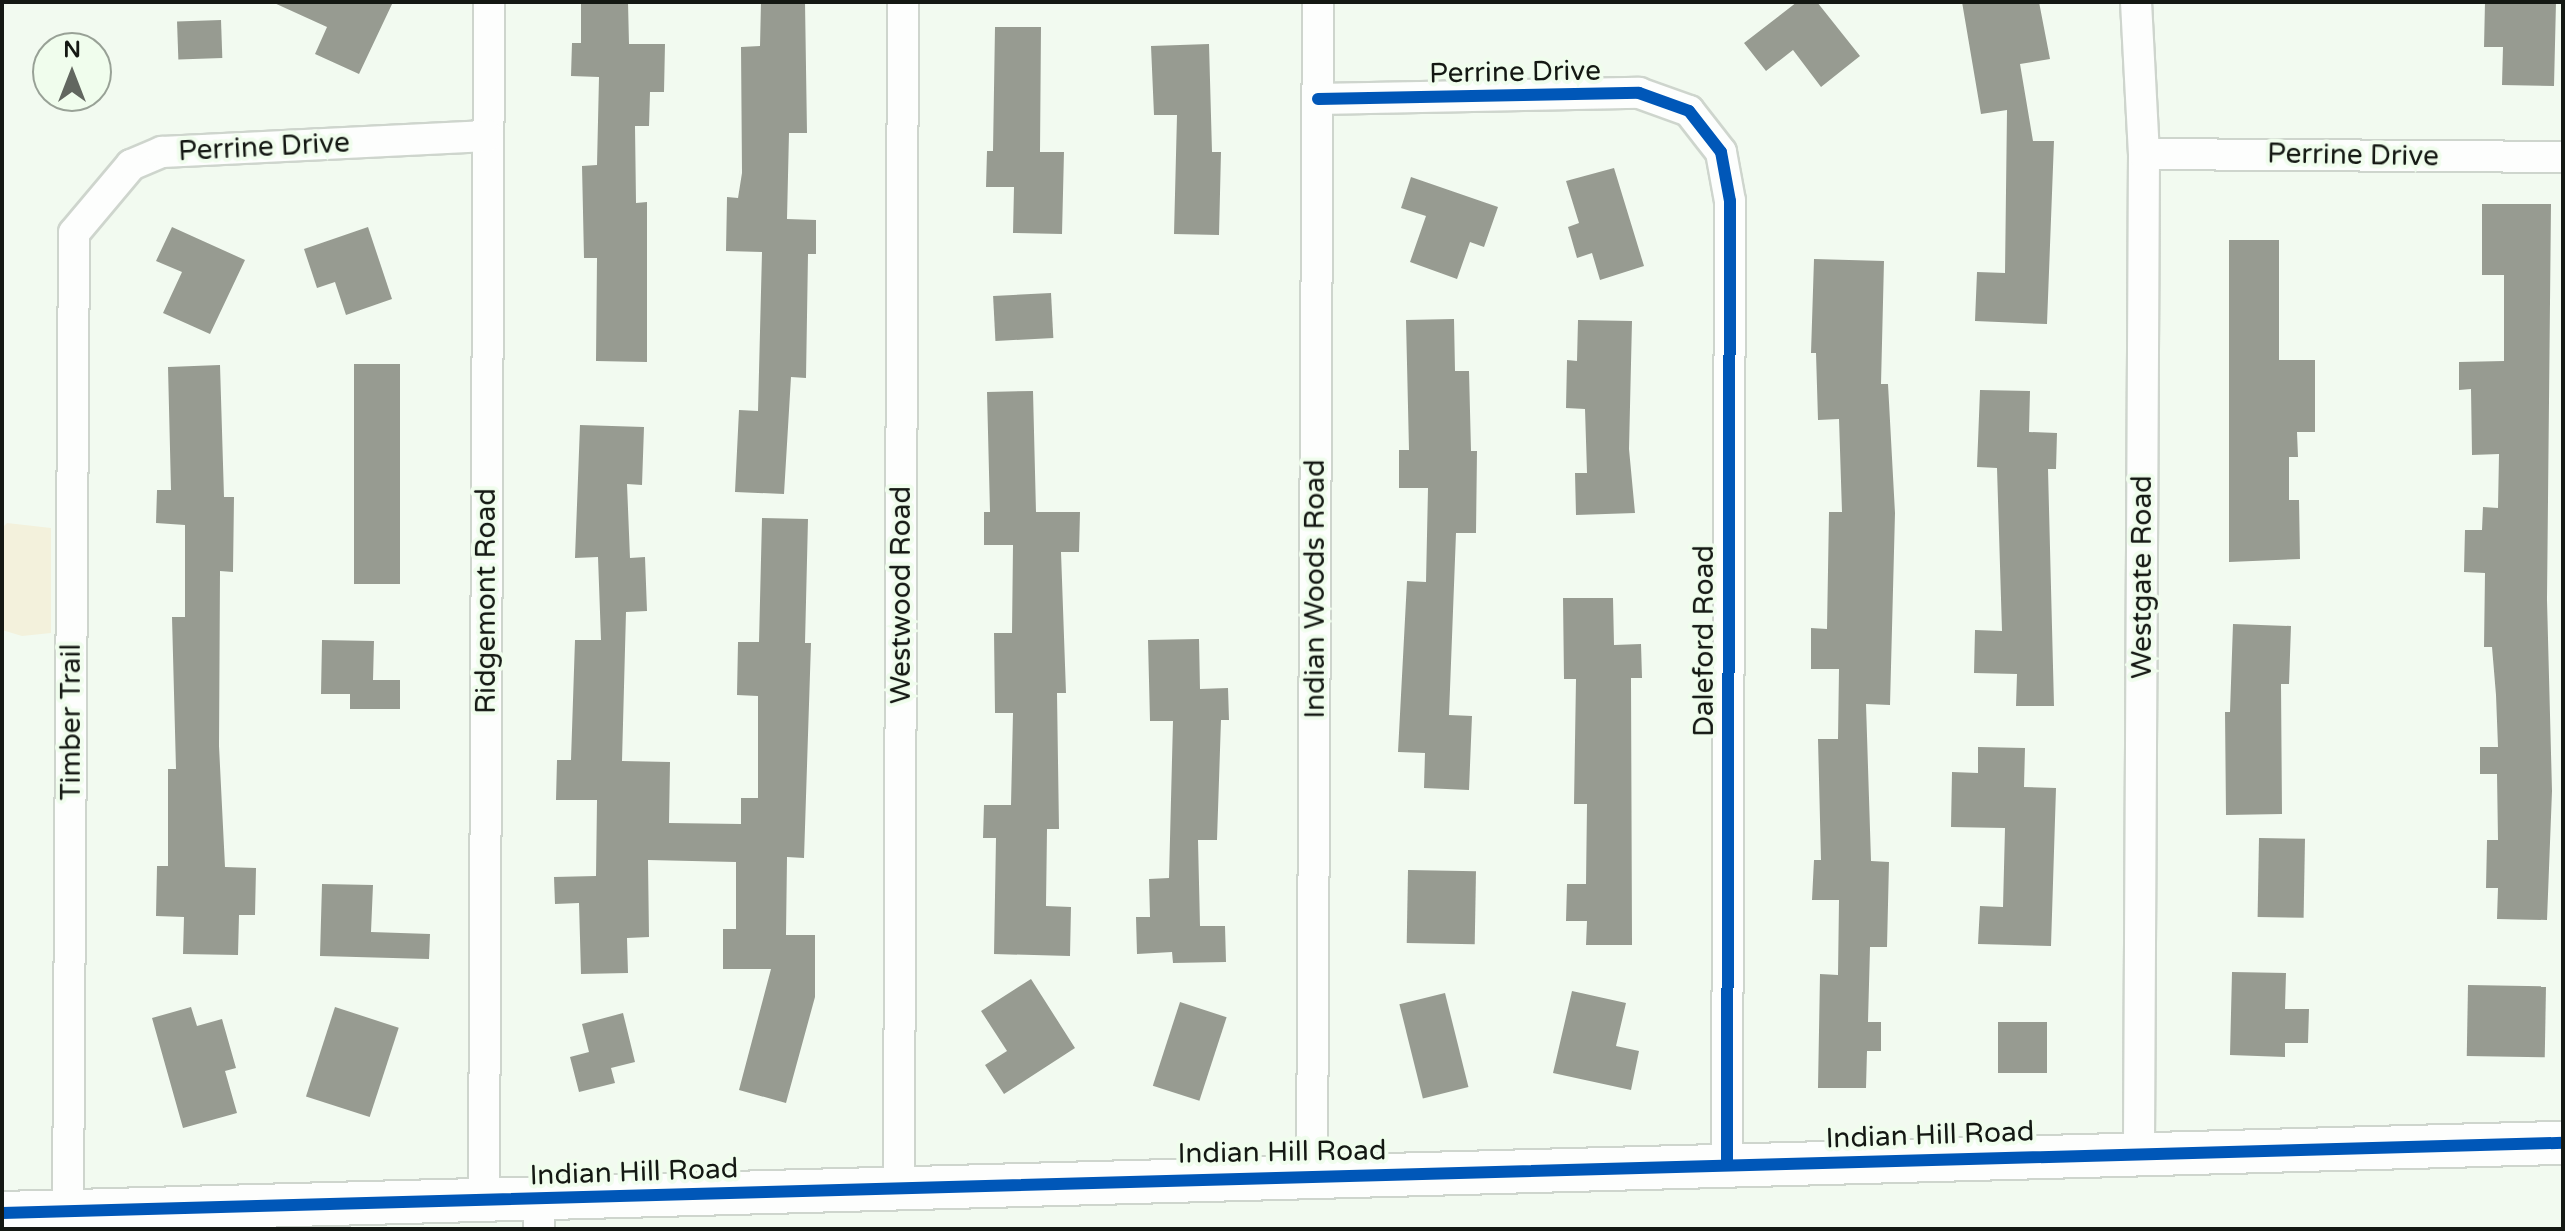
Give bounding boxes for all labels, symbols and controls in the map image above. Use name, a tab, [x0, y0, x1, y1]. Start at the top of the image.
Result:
north arrow	[32, 32, 112, 112]
text: N	[63, 37, 81, 63]
street label: Perrine Drive	[1429, 54, 1601, 90]
street label: Perrine Drive	[177, 126, 351, 168]
street label: Perrine Drive	[2267, 137, 2439, 173]
street label: Indian Woods Road	[1298, 459, 1332, 719]
street label: Westgate Road	[2125, 475, 2159, 679]
street label: Westwood Road	[884, 486, 918, 704]
street label: Ridgemont Road	[469, 488, 503, 714]
street label: Daleford Road	[1687, 545, 1721, 737]
street label: Timber Trail	[54, 644, 88, 800]
street label: Indian Hill Road	[1825, 1115, 2035, 1155]
street label: Indian Hill Road	[1177, 1133, 1387, 1171]
street label: Indian Hill Road	[529, 1152, 739, 1192]

